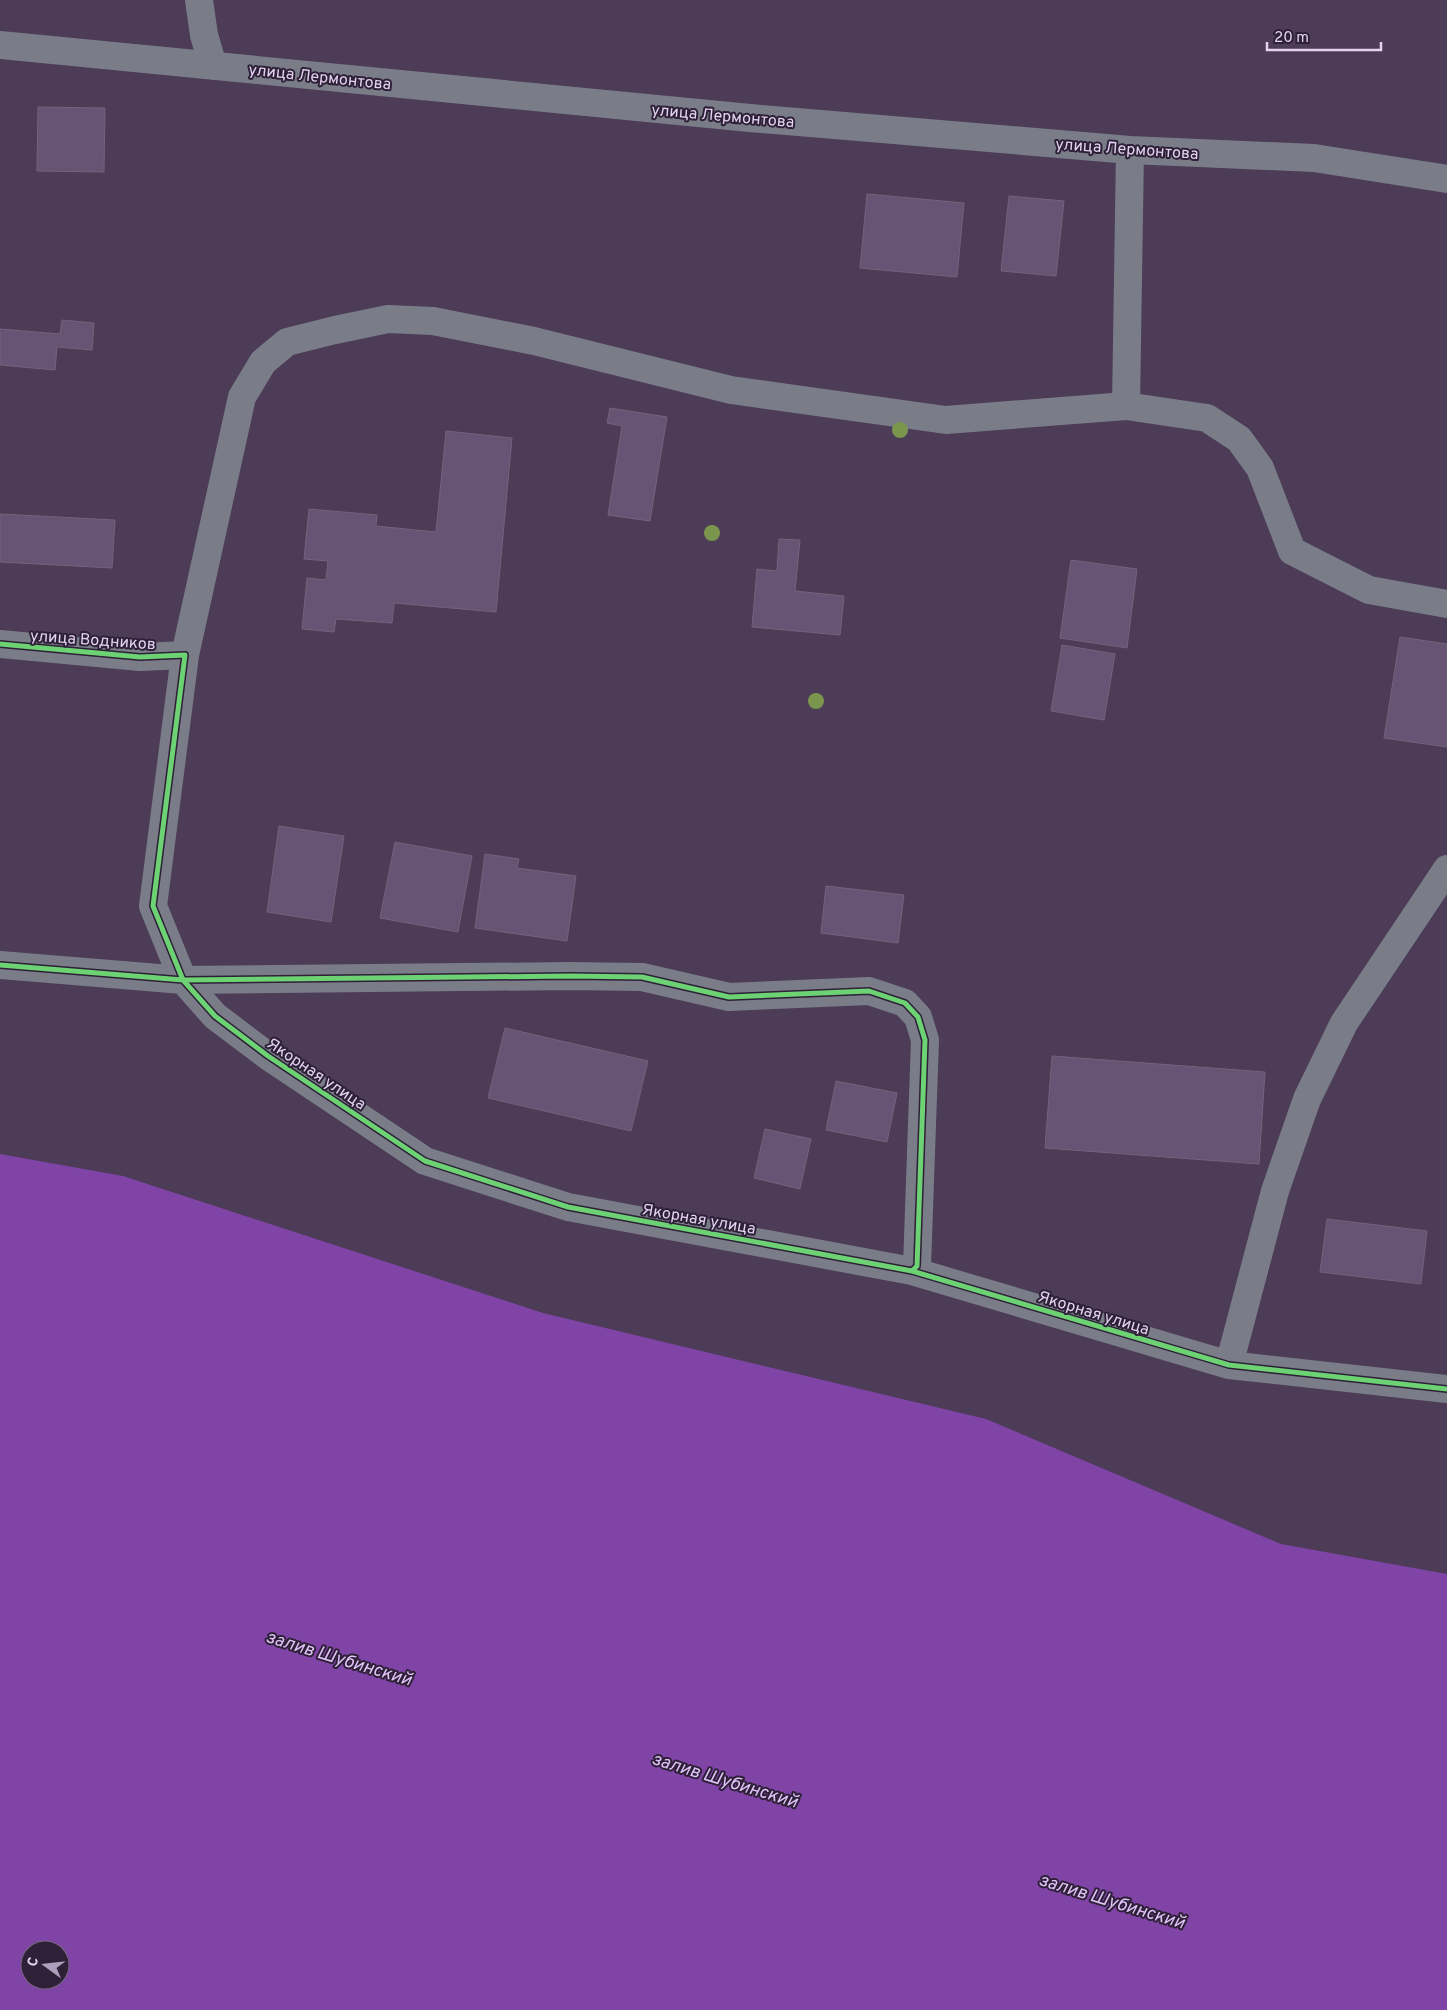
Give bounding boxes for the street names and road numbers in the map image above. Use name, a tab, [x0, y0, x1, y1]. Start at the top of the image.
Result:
street label: улица Лермонтова	[247, 61, 392, 95]
street label: улица Лермонтова	[651, 101, 795, 133]
street label: улица Лермонтова	[1055, 135, 1199, 165]
street label: улица Водников	[29, 627, 156, 655]
street label: Якорная улица	[262, 1034, 369, 1115]
street label: Якорная улица	[640, 1200, 757, 1240]
street label: Якорная улица	[1035, 1287, 1152, 1340]

